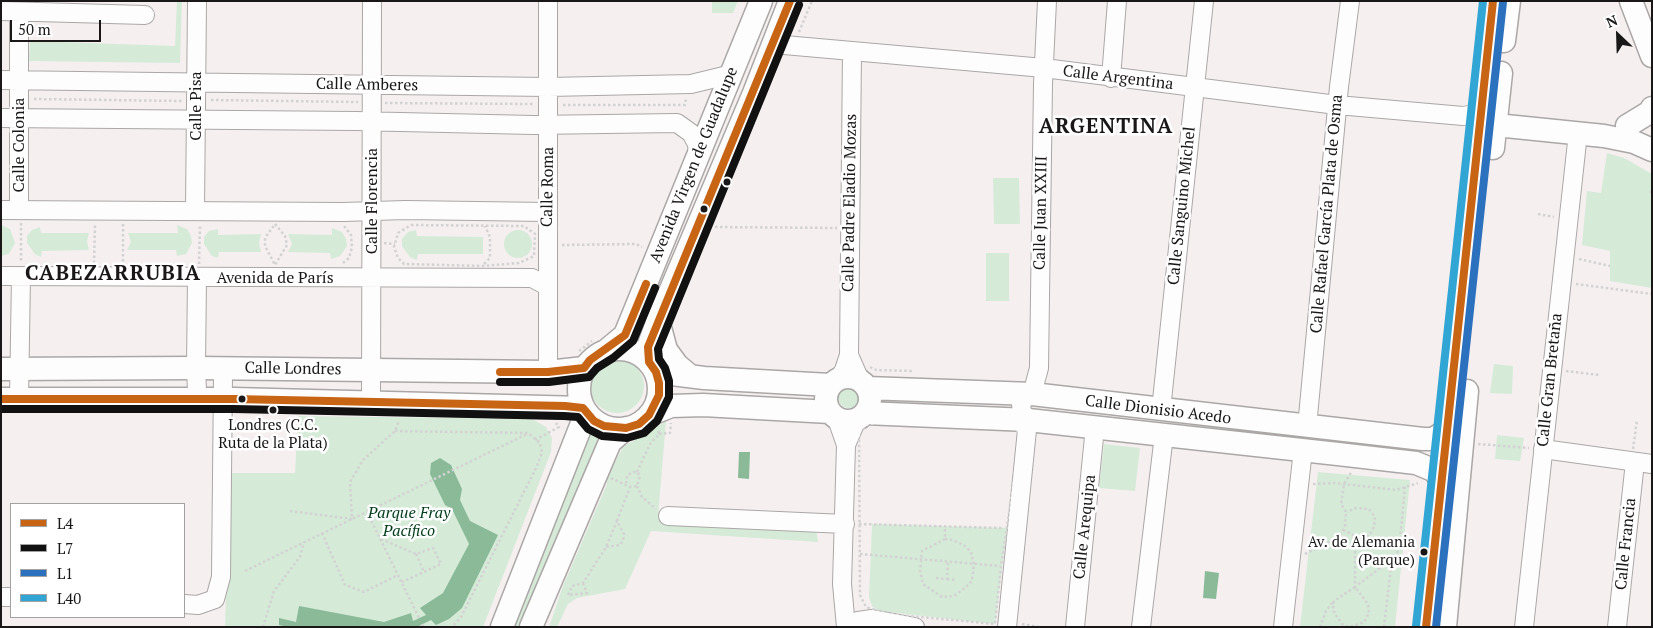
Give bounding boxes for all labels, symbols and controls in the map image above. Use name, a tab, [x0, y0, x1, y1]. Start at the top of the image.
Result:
scale bar	[12, 10, 104, 42]
north arrow	[1593, 10, 1643, 60]
text: N	[1603, 10, 1620, 32]
text: 50 m	[18, 19, 51, 39]
street label: Calle Argentina	[1062, 62, 1174, 94]
street label: Avenida Virgen de Guadalupe	[646, 64, 742, 266]
street label: Calle Pisa	[186, 71, 206, 141]
street label: Calle Amberes	[316, 75, 418, 95]
street label: Calle Rafael García Plata de Osma	[1307, 94, 1347, 334]
street label: Calle Colonia	[9, 98, 29, 192]
street label: Calle Padre Eladio Mozas	[839, 114, 861, 292]
district label: ARGENTINA	[1038, 114, 1174, 140]
street label: Calle Sanguino Michel	[1164, 126, 1200, 286]
street label: Calle Roma	[538, 147, 558, 227]
street label: Calle Florencia	[362, 148, 382, 254]
street label: Calle Juan XXIII	[1030, 156, 1052, 270]
unlabelled marker	[722, 177, 732, 187]
unlabelled marker	[699, 204, 709, 214]
district label: CABEZARRUBIA	[23, 261, 203, 287]
street label: Avenida de París	[216, 268, 334, 288]
street label: Calle Gran Bretaña	[1533, 312, 1567, 448]
street label: Calle Londres	[244, 359, 342, 379]
street label: Calle Dionisio Acedo	[1084, 392, 1232, 428]
unlabelled marker	[237, 394, 247, 404]
marker: Londres (C.C. Ruta de la Plata)	[268, 405, 278, 415]
place label: Londres (C.C. Ruta de la Plata)	[218, 417, 328, 452]
street label: Calle Arequipa	[1070, 474, 1100, 580]
street label: Calle Francia	[1612, 497, 1640, 591]
legend	[10, 503, 185, 618]
park label: Parque Fray Pacífico	[368, 503, 450, 541]
text: L4	[57, 513, 73, 533]
place label: Av. de Alemania (Parque)	[1308, 534, 1415, 569]
text: L7	[57, 538, 73, 558]
marker: Av. de Alemania (Parque)	[1419, 547, 1429, 557]
text: L1	[57, 563, 73, 583]
text: L40	[57, 588, 81, 608]

